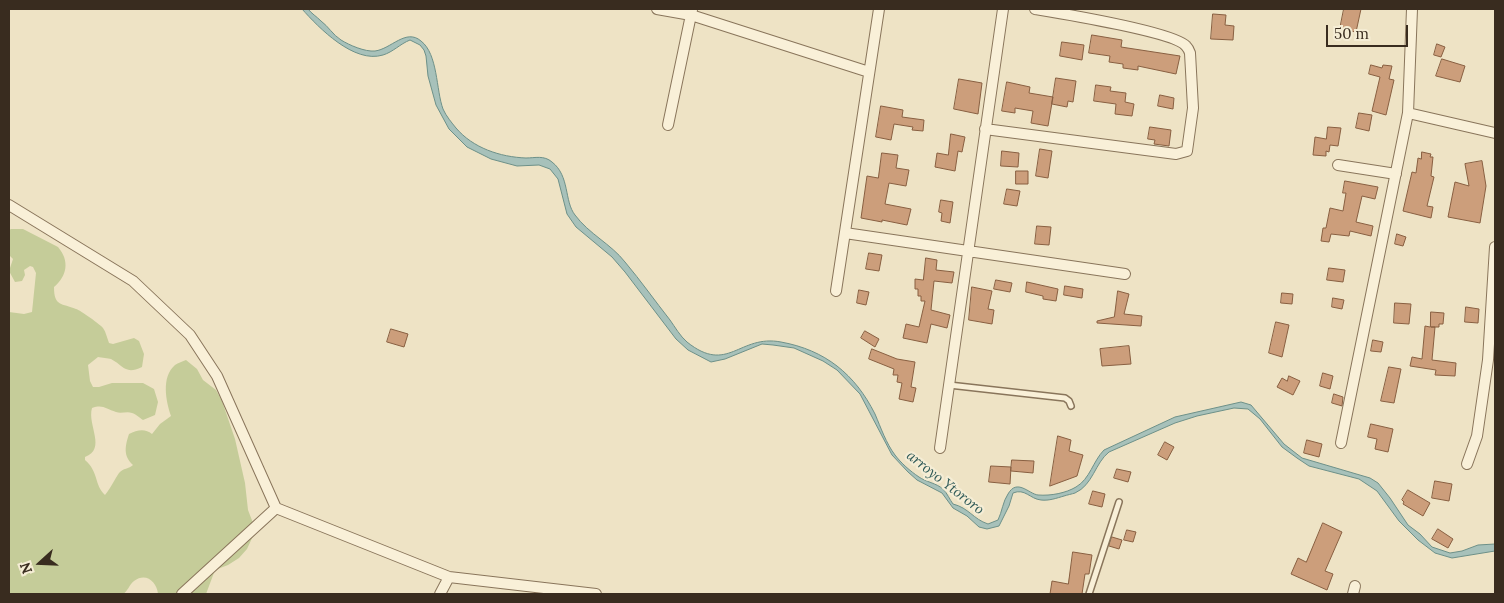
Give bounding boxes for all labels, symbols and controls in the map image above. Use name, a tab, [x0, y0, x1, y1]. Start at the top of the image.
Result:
scale bar	[1329, 15, 1412, 47]
text: 50 m	[1334, 24, 1369, 43]
water label: arroyo Ytororo	[903, 448, 987, 518]
north arrow	[15, 538, 65, 588]
text: N	[16, 560, 36, 576]

